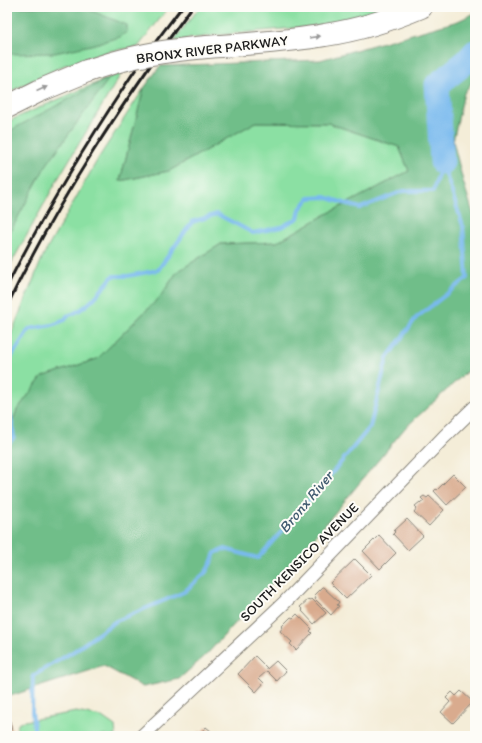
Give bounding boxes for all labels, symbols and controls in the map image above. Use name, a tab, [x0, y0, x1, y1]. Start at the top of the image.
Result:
street label: BRONX RIVER PARKWAY	[135, 32, 289, 67]
one-way arrow	[309, 34, 321, 40]
one-way arrow	[36, 86, 47, 92]
water label: Bronx River	[275, 466, 339, 537]
street label: SOUTH KENSICO AVENUE	[236, 499, 362, 625]

